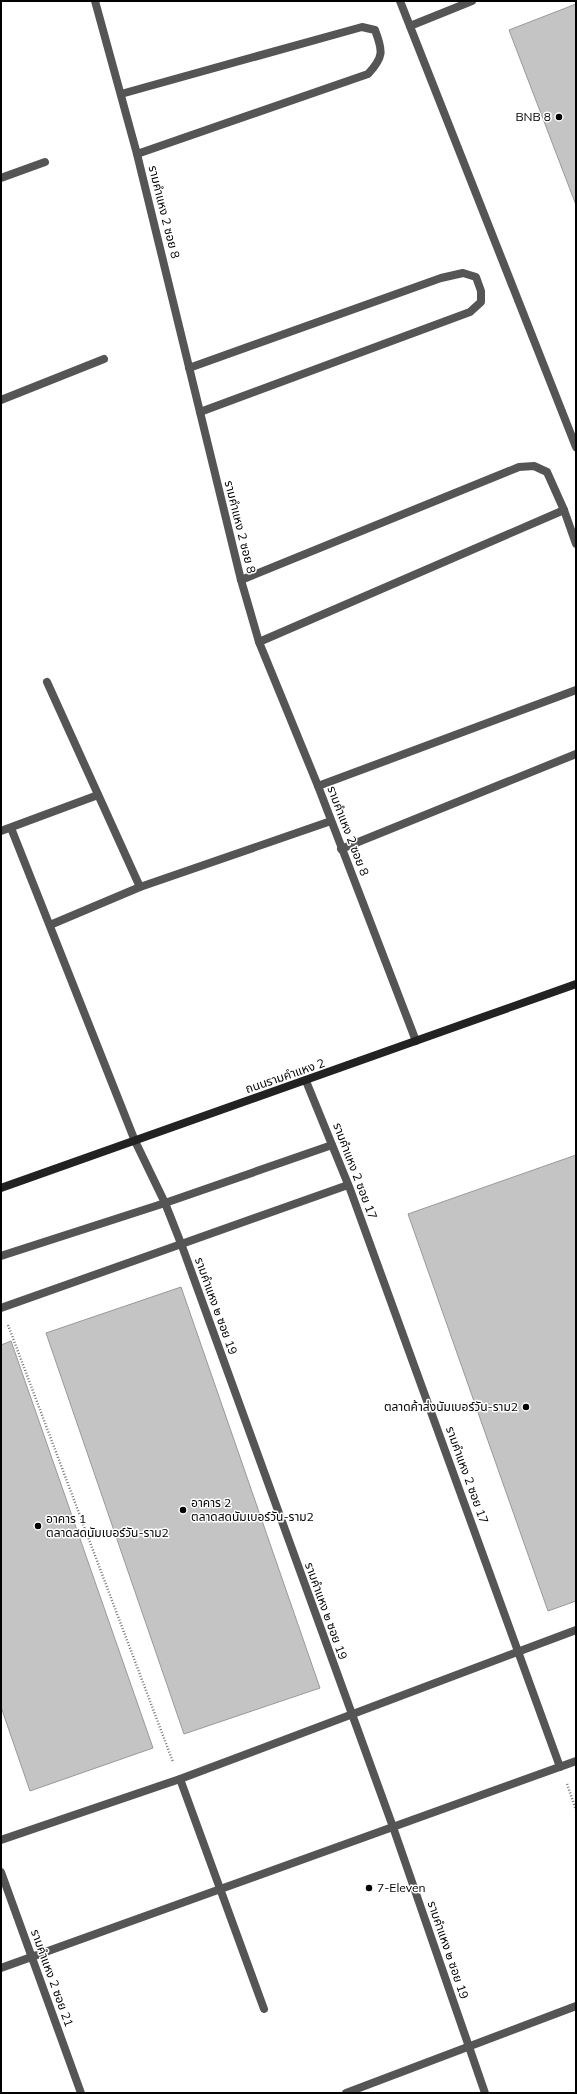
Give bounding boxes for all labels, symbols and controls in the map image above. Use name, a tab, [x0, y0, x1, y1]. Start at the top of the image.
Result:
place label: BNB 8	[515, 109, 551, 124]
marker: BNB 8	[554, 112, 564, 122]
street label: รามคำแหง 2 ซอย 8	[146, 164, 183, 260]
street label: รามคำแหง 2 ซอย 8	[222, 479, 259, 575]
street label: รามคำแหง 2 ซอย 8	[324, 784, 373, 878]
street label: ถนนรามคำแหง 2	[243, 1055, 326, 1096]
street label: รามคำแหง 2 ซอย 17	[330, 1120, 381, 1221]
street label: รามคำแหง ๒ ซอย 19	[192, 1255, 241, 1357]
place label: ตลาดค้าส่งนัมเบอร์วัน-ราม2	[384, 1399, 518, 1414]
marker: ตลาดค้าส่งนัมเบอร์วัน-ราม2	[521, 1402, 531, 1412]
street label: รามคำแหง 2 ซอย 17	[443, 1424, 492, 1525]
place label: อาคาร 2 ตลาดสดนัมเบอร์วัน-ราม2	[191, 1495, 314, 1524]
marker: อาคาร 2 ตลาดสดนัมเบอร์วัน-ราม2	[178, 1505, 188, 1515]
place label: อาคาร 1 ตลาดสดนัมเบอร์วัน-ราม2	[46, 1511, 169, 1540]
marker: อาคาร 1 ตลาดสดนัมเบอร์วัน-ราม2	[33, 1521, 43, 1531]
street label: รามคำแหง ๒ ซอย 19	[302, 1560, 351, 1662]
place label: 7-Eleven	[377, 1880, 426, 1895]
marker: 7-Eleven	[364, 1883, 374, 1893]
street label: รามคำแหง ๒ ซอย 19	[425, 1899, 472, 2001]
street label: รามคำแหง 2 ซอย 21	[28, 1927, 77, 2028]

